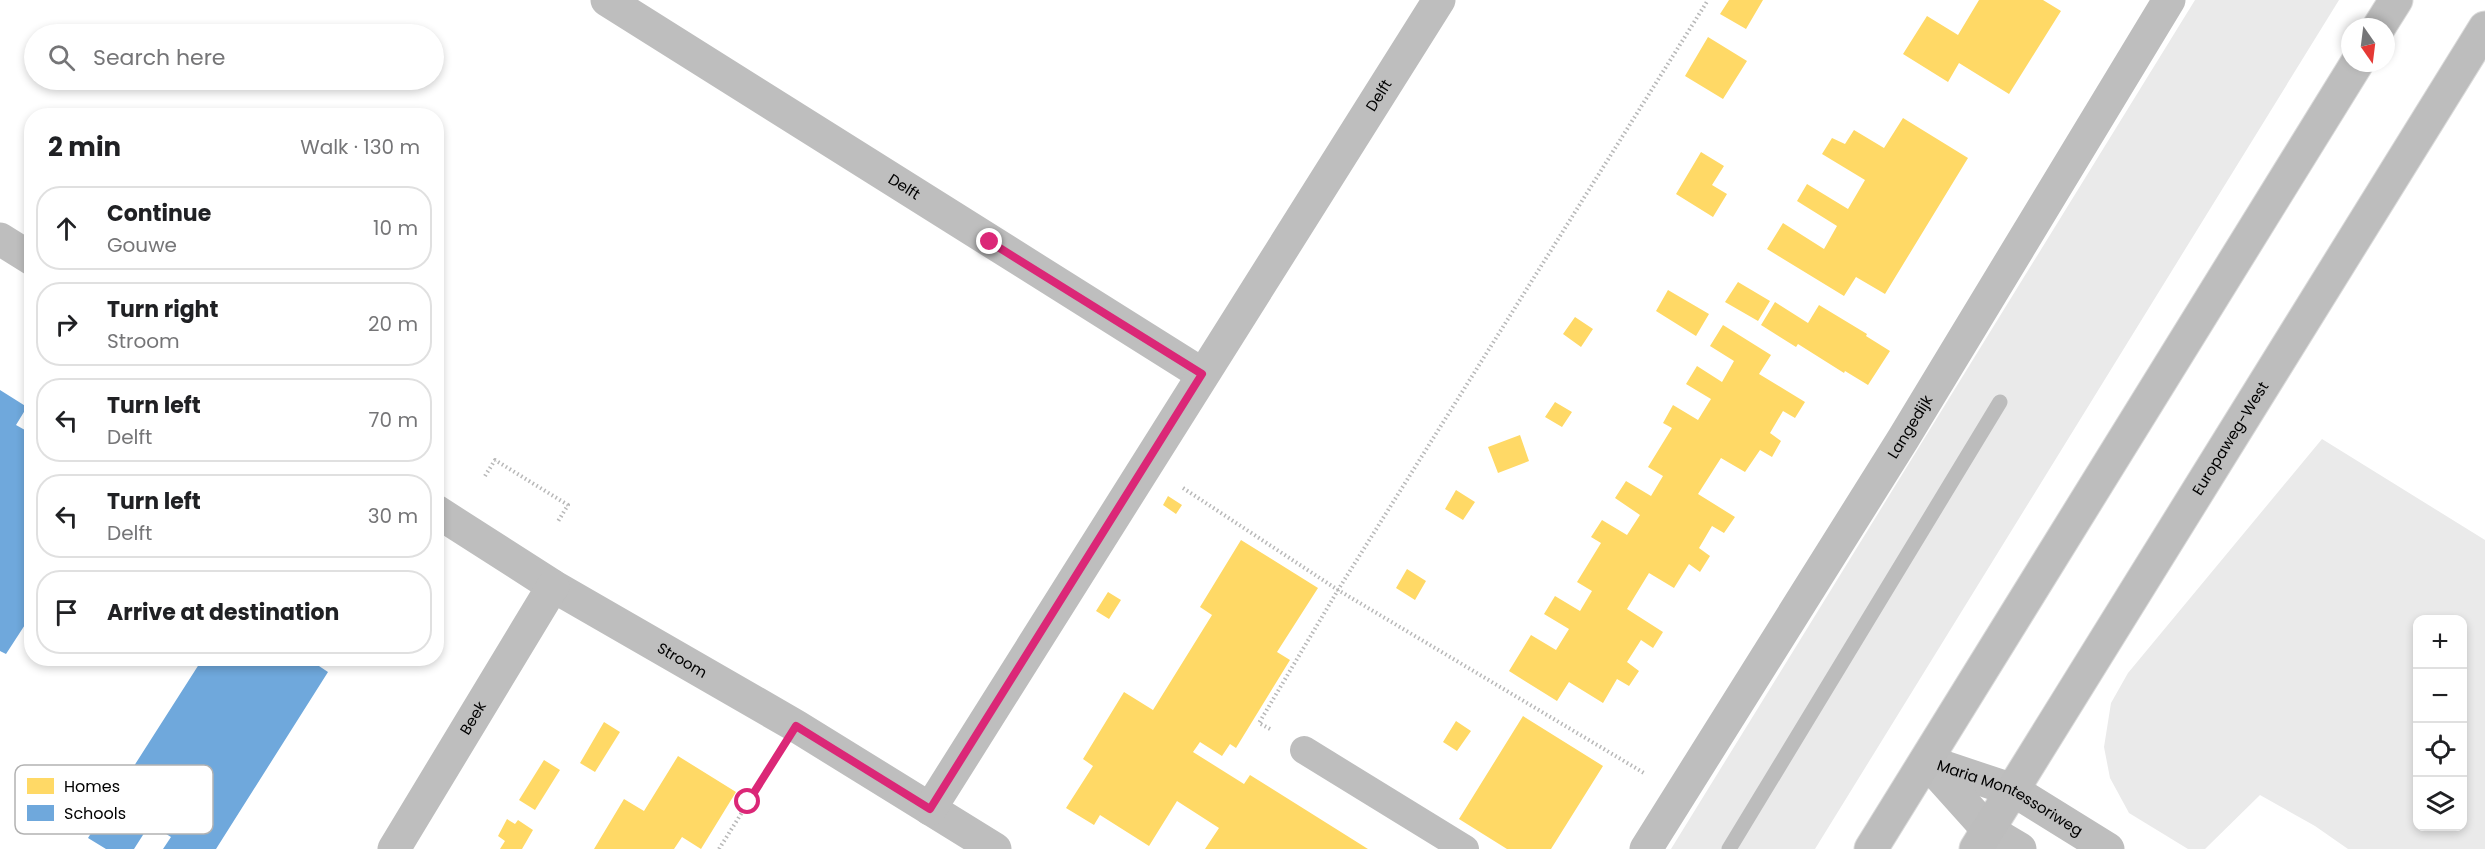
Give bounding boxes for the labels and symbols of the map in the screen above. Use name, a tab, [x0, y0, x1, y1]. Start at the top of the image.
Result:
north arrow	[2341, 18, 2395, 72]
street label: Delft	[1361, 75, 1396, 115]
street label: Delft	[884, 168, 924, 204]
route end	[976, 228, 1002, 254]
street label: Europaweg-West	[2187, 377, 2273, 499]
street label: Langedijk	[1882, 391, 1937, 462]
street label: Stroom	[653, 637, 711, 683]
street label: Beek	[455, 697, 491, 738]
street label: Maria Montessoriweg	[1934, 754, 2087, 841]
legend	[15, 765, 213, 834]
text: Homes	[64, 775, 120, 798]
route start	[734, 788, 760, 814]
text: Schools	[64, 802, 126, 825]

